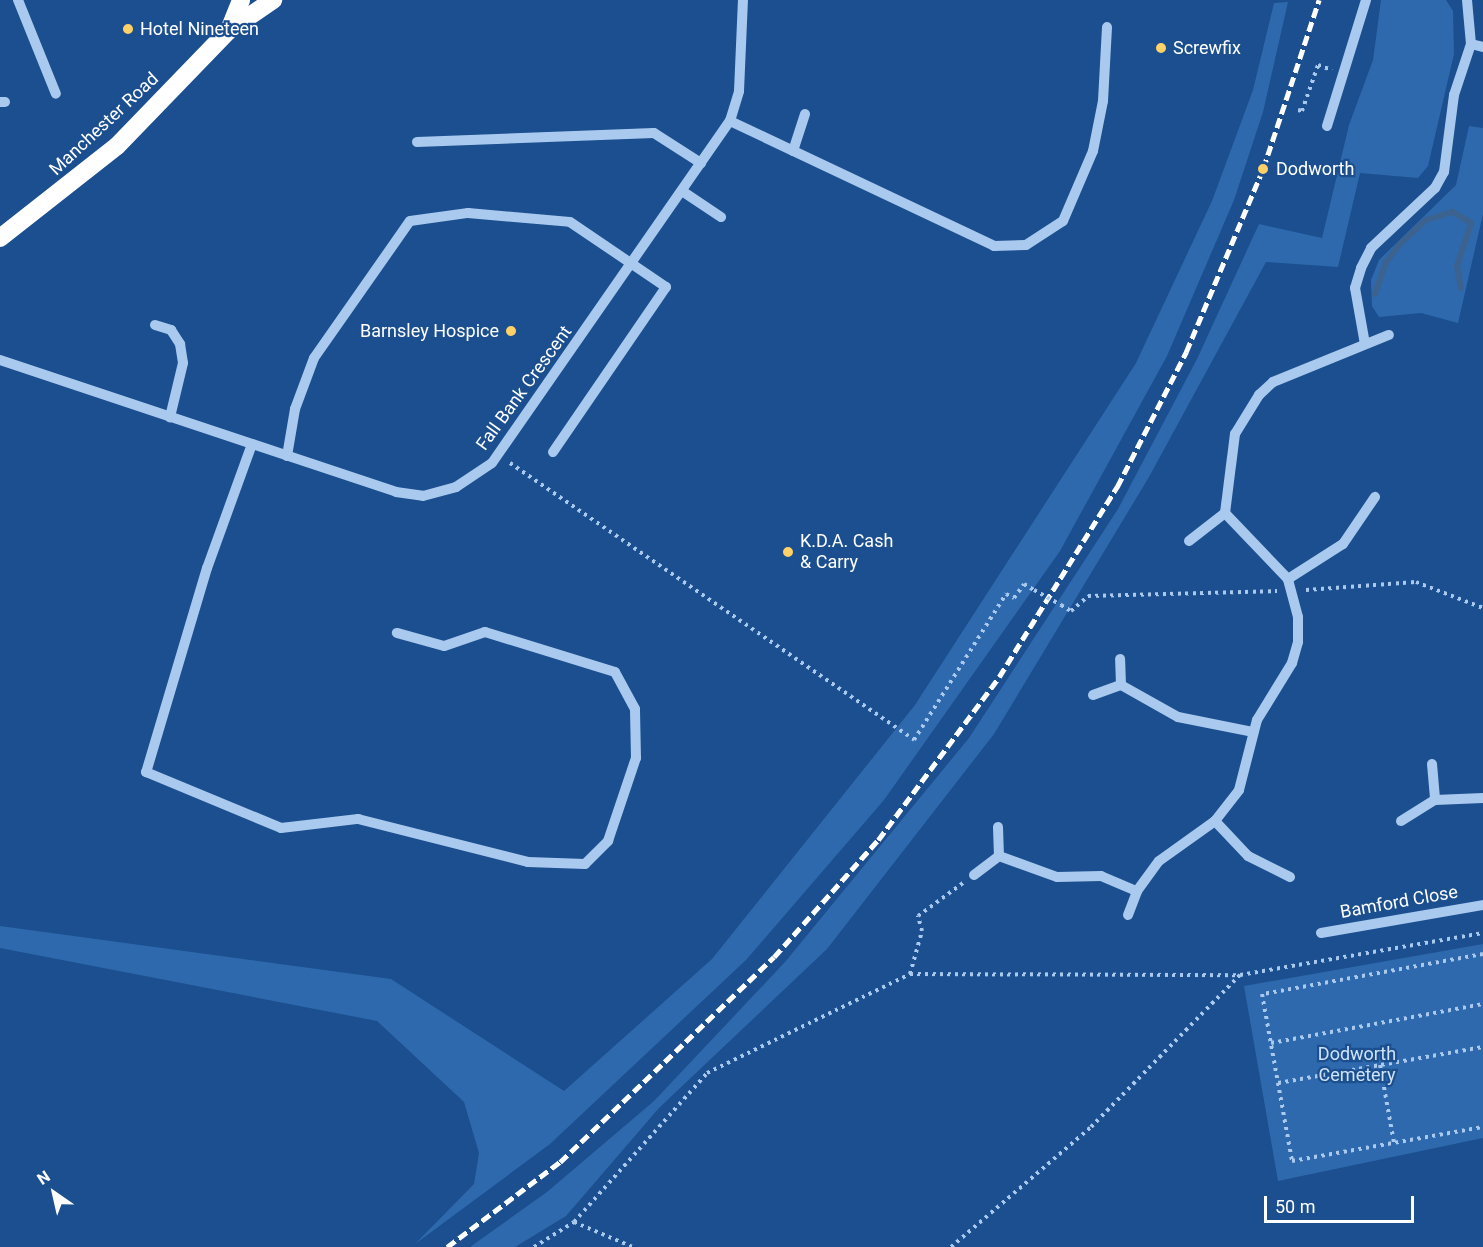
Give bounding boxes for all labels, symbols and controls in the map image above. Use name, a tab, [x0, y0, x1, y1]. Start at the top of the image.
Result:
place label: Hotel Nineteen	[140, 18, 259, 40]
marker: Hotel Nineteen	[121, 22, 135, 36]
place label: Screwfix	[1173, 37, 1241, 59]
marker: Screwfix	[1154, 41, 1168, 55]
street label: Manchester Road	[45, 68, 163, 180]
place label: Dodworth	[1276, 158, 1354, 180]
marker: Dodworth	[1254, 160, 1272, 178]
place label: Barnsley Hospice	[360, 320, 499, 342]
street label: Fall Bank Crescent	[472, 322, 576, 454]
marker: Barnsley Hospice	[504, 324, 518, 338]
place label: K.D.A. Cash & Carry	[800, 531, 893, 574]
marker: K.D.A. Cash & Carry	[781, 545, 795, 559]
street label: Bamford Close	[1339, 881, 1459, 923]
park label: Dodworth Cemetery	[1318, 1044, 1396, 1086]
north arrow	[24, 1163, 84, 1223]
text: N	[34, 1167, 54, 1189]
scale bar	[1267, 1184, 1417, 1222]
text: 50 m	[1275, 1196, 1315, 1217]

